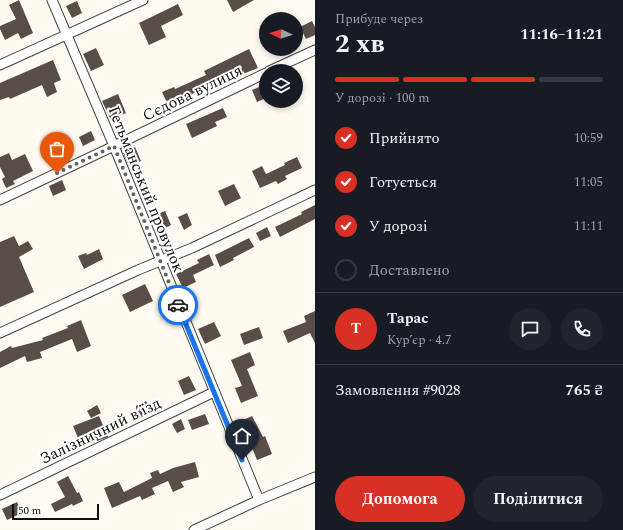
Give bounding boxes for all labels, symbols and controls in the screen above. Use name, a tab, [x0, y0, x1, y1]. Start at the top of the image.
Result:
text: Прибуде через	[335, 9, 423, 29]
north arrow	[259, 12, 303, 56]
map controls	[259, 12, 303, 108]
text: 11:16–11:21	[520, 23, 603, 46]
text: 2 хв	[335, 24, 385, 64]
street label: Сєдова вулиця	[138, 58, 247, 128]
button: layers	[259, 64, 303, 108]
text: У дорозі · 100 m	[335, 88, 429, 108]
street label: Гетьманський провулок	[102, 102, 191, 276]
icon: check	[335, 127, 357, 149]
text: Прийнято	[369, 127, 440, 150]
text: 10:59	[574, 128, 603, 148]
pin	[40, 132, 74, 173]
icon: bag	[46, 138, 68, 160]
icon: check	[335, 171, 357, 193]
text: Готується	[369, 171, 437, 194]
text: 11:05	[574, 172, 603, 192]
icon: check	[335, 215, 357, 237]
text: У дорозі	[369, 215, 428, 238]
text: 11:11	[574, 216, 603, 236]
text: Доставлено	[369, 259, 450, 282]
courier	[158, 285, 198, 325]
icon: car	[167, 294, 189, 316]
text: Тарас	[387, 307, 429, 330]
button: chat	[509, 308, 551, 350]
button: phone	[561, 308, 603, 350]
text: Т	[351, 317, 361, 340]
text: Кур’єр · 4.7	[387, 330, 452, 350]
text: Замовлення #9028	[335, 379, 461, 402]
text: 765 ₴	[566, 379, 603, 402]
street label: Залізничний в’їзд	[36, 391, 165, 471]
pin	[225, 419, 259, 460]
icon: home	[231, 425, 253, 447]
button: Допомога	[335, 476, 465, 522]
button: Поділитися	[473, 476, 603, 522]
scale bar	[12, 502, 99, 521]
text: 50 m	[18, 502, 41, 519]

